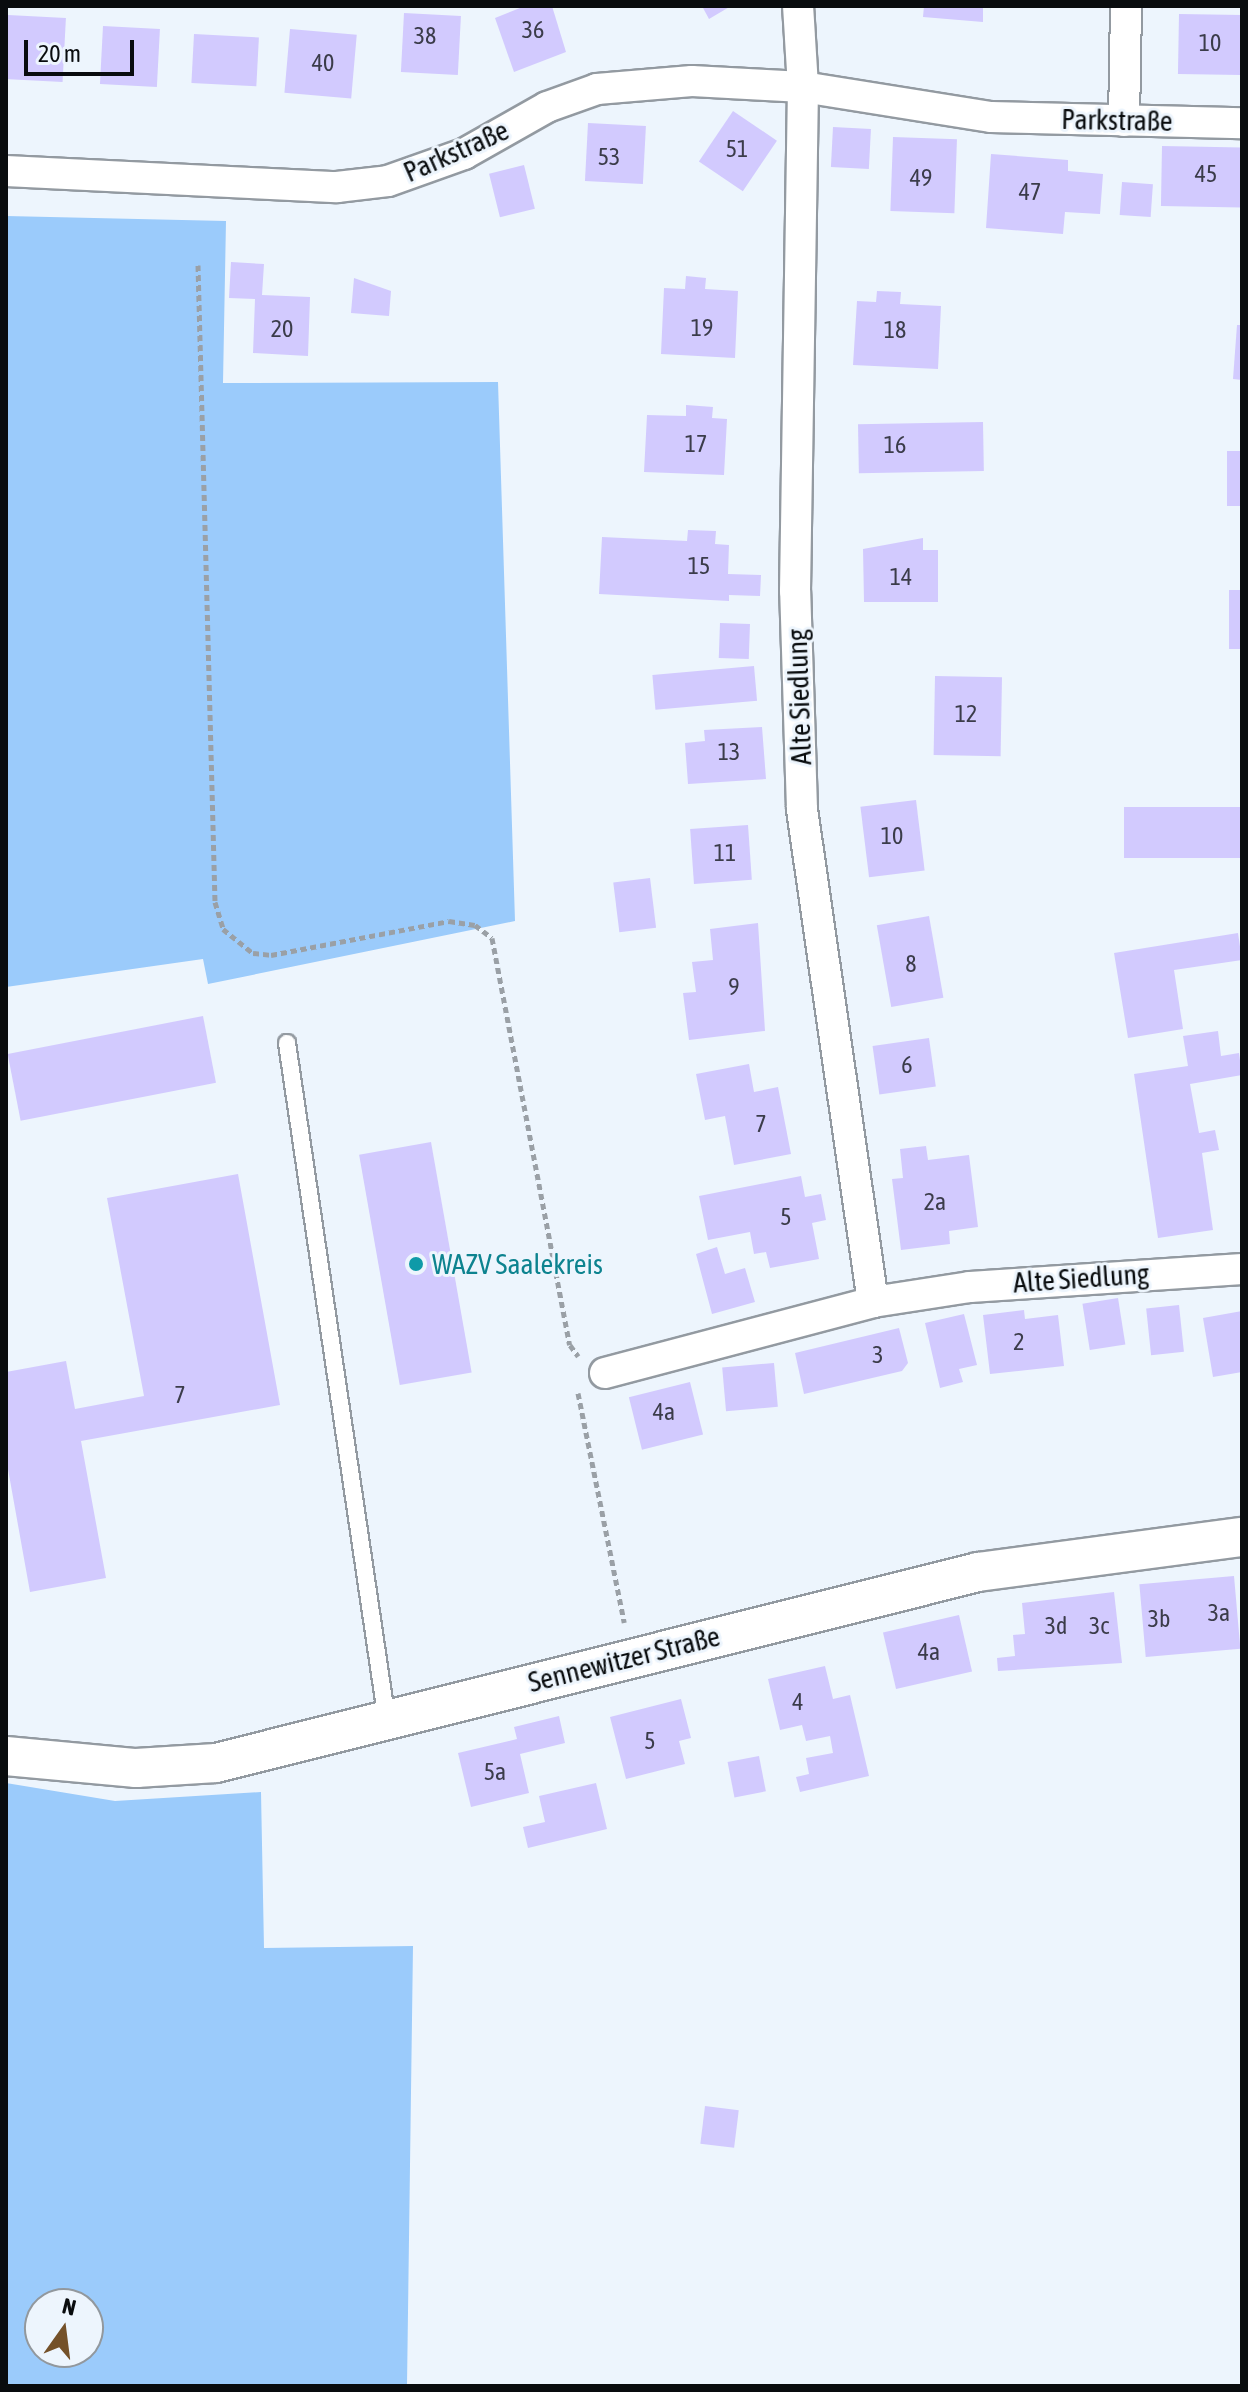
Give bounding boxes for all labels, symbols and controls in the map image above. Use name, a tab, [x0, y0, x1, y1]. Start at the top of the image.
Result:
house number: 36	[522, 16, 544, 44]
house number: 38	[414, 22, 436, 50]
scale bar	[28, 24, 138, 74]
house number: 10	[1199, 29, 1221, 57]
text: 20 m	[38, 40, 81, 67]
house number: 40	[312, 49, 334, 77]
street label: Parkstraße	[1061, 102, 1173, 138]
street label: Parkstraße	[398, 113, 514, 189]
house number: 51	[726, 135, 748, 163]
house number: 53	[598, 143, 620, 171]
house number: 45	[1195, 160, 1217, 188]
house number: 49	[910, 164, 932, 192]
house number: 47	[1019, 178, 1041, 206]
house number: 19	[691, 314, 713, 342]
house number: 20	[271, 315, 293, 343]
house number: 18	[884, 316, 906, 344]
house number: 17	[685, 430, 707, 458]
house number: 16	[884, 431, 906, 459]
house number: 15	[688, 552, 710, 580]
house number: 14	[890, 563, 912, 591]
street label: Alte Siedlung	[780, 628, 818, 766]
house number: 12	[955, 700, 977, 728]
house number: 13	[718, 738, 740, 766]
house number: 10	[881, 822, 903, 850]
house number: 11	[714, 839, 736, 867]
house number: 8	[905, 950, 917, 978]
house number: 9	[728, 973, 740, 1001]
house number: 6	[901, 1051, 913, 1079]
house number: 7	[755, 1110, 767, 1138]
house number: 2a	[924, 1188, 946, 1216]
house number: 5	[780, 1203, 792, 1231]
place label: WAZV Saalekreis	[432, 1247, 603, 1281]
marker: WAZV Saalekreis	[407, 1255, 425, 1273]
street label: Alte Siedlung	[1012, 1256, 1150, 1300]
house number: 2	[1013, 1328, 1025, 1356]
house number: 3	[872, 1341, 884, 1369]
house number: 7	[174, 1381, 186, 1409]
house number: 4a	[653, 1398, 675, 1426]
house number: 3a	[1208, 1599, 1230, 1627]
house number: 3b	[1148, 1605, 1170, 1633]
house number: 3d	[1045, 1612, 1067, 1640]
house number: 3c	[1089, 1612, 1109, 1640]
street label: Sennewitzer Straße	[525, 1619, 723, 1699]
house number: 4a	[918, 1638, 940, 1666]
house number: 4	[792, 1688, 804, 1716]
house number: 5	[644, 1727, 656, 1755]
house number: 5a	[484, 1758, 506, 1786]
north arrow	[24, 2288, 104, 2368]
text: N	[60, 2292, 79, 2321]

